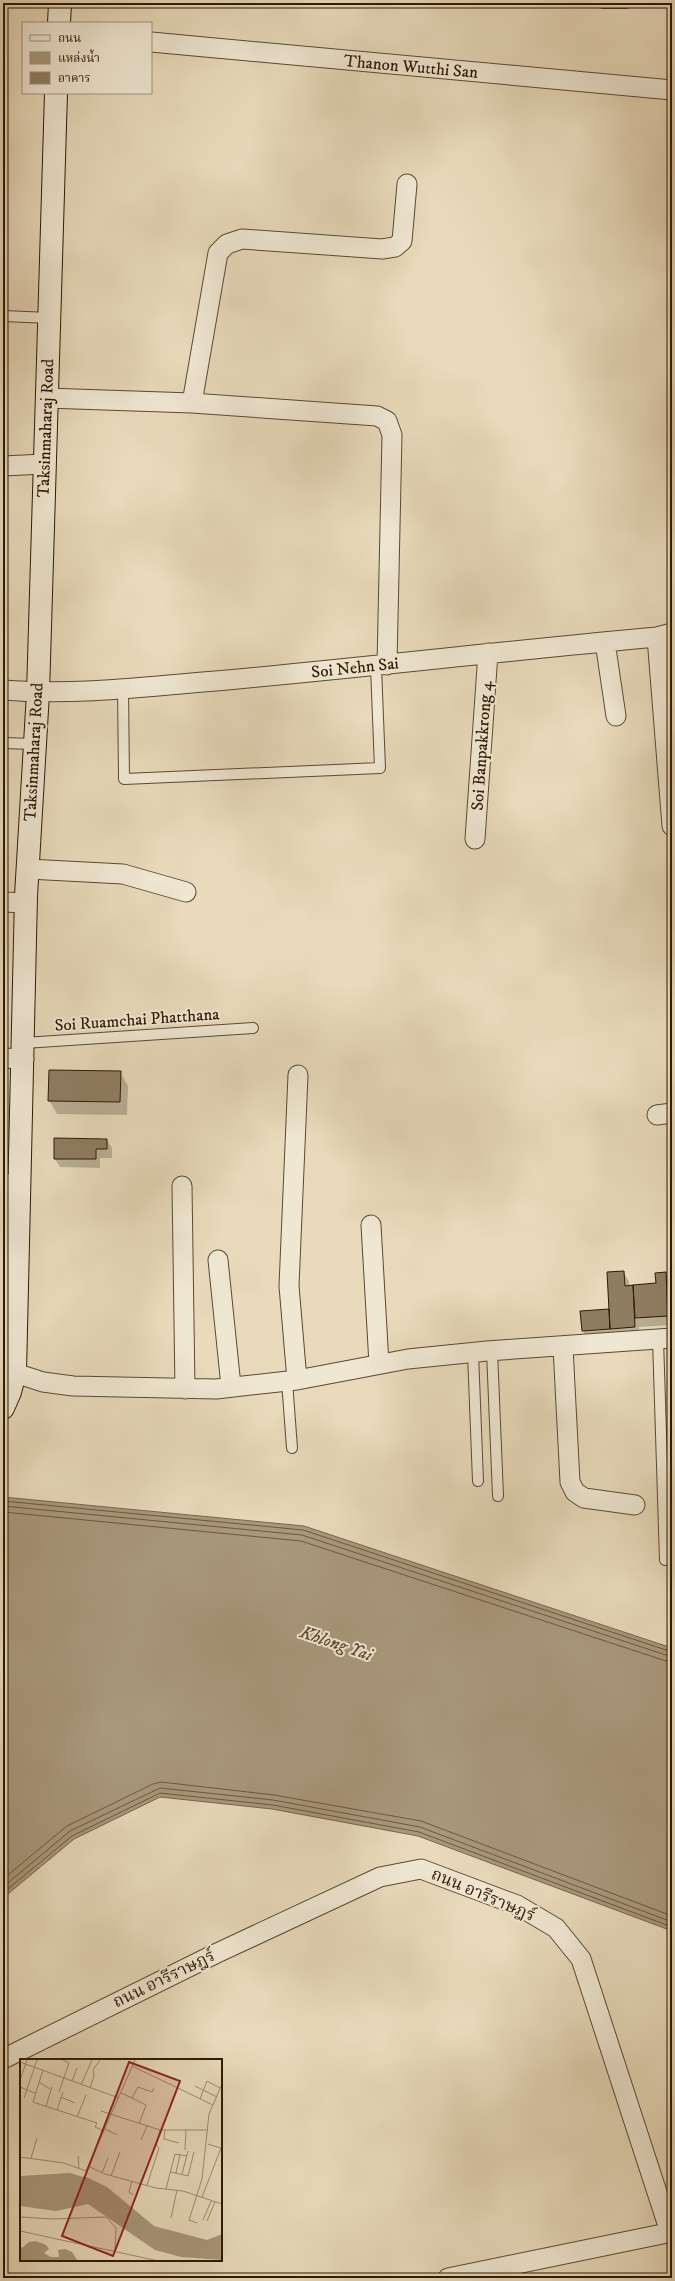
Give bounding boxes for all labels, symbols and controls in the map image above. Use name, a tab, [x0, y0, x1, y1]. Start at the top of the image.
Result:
legend	[22, 22, 152, 94]
text: ถนน	[58, 31, 81, 46]
text: แหล่งน้ำ	[58, 49, 100, 66]
street label: Thanon Wutthi San	[343, 50, 479, 84]
text: อาคาร	[58, 71, 90, 86]
street label: Taksinmaharaj Road	[33, 358, 59, 498]
street label: Soi Nehn Sai	[310, 652, 400, 684]
street label: Soi Banpakkrong 4	[466, 679, 498, 812]
street label: Taksinmaharaj Road	[19, 682, 49, 822]
street label: Soi Ruamchai Phatthana	[54, 1003, 221, 1037]
water label: Khlong Yai	[296, 1621, 376, 1667]
street label: ถนน อารีราษฎร์	[428, 1862, 540, 1927]
street label: ถนน อารีราษฎร์	[109, 1943, 220, 2013]
inset map	[20, 2059, 222, 2261]

